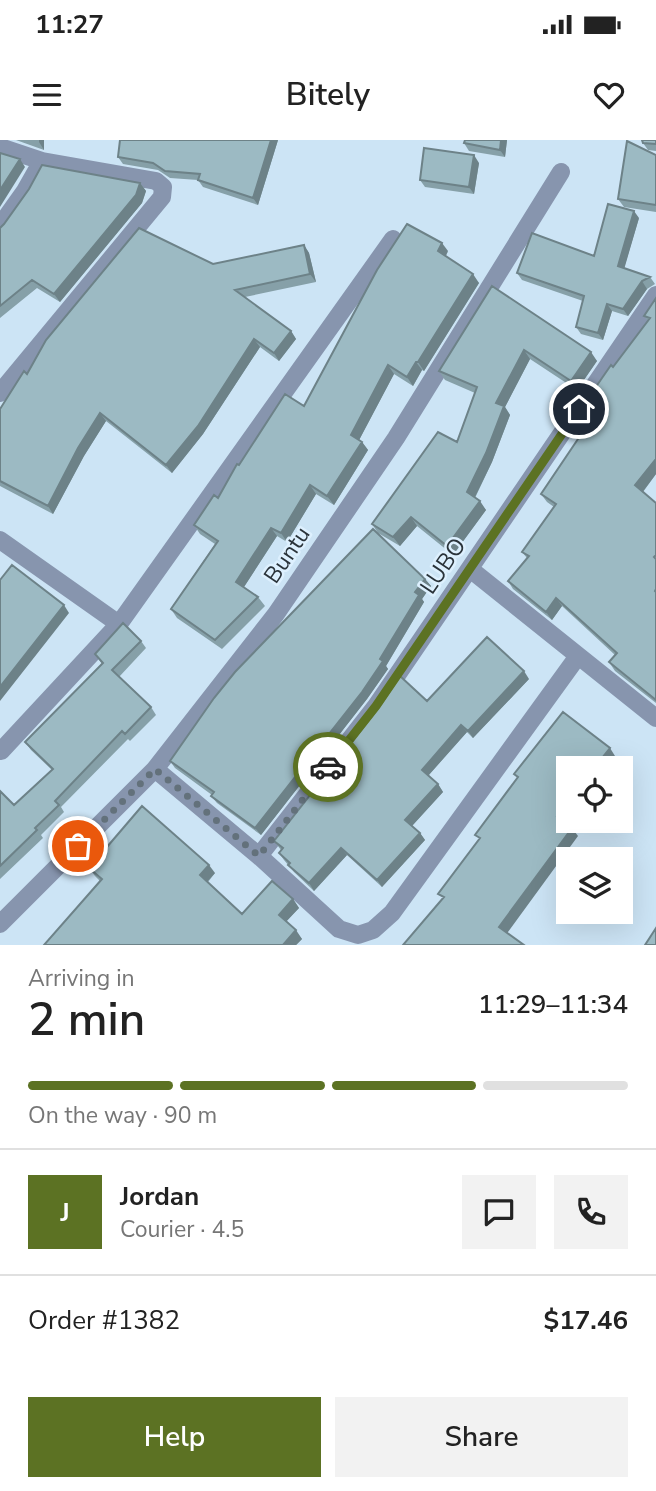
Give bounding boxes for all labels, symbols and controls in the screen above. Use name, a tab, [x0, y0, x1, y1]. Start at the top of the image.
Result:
text: 11:27	[35, 7, 104, 42]
text: Bitely	[286, 73, 370, 116]
icon: menu	[28, 76, 66, 114]
icon: heart	[590, 76, 628, 114]
pin	[549, 379, 609, 439]
icon: home	[560, 390, 598, 428]
street label: Buntu	[257, 520, 317, 590]
street label: LUBO	[413, 532, 473, 600]
courier	[293, 732, 363, 802]
icon: car	[309, 748, 347, 786]
map controls	[556, 756, 633, 924]
button: locate	[556, 756, 633, 833]
pin	[48, 816, 108, 876]
icon: bag	[59, 827, 97, 865]
button: layers	[556, 847, 633, 924]
text: Arriving in	[28, 963, 135, 994]
text: 11:29–11:34	[478, 987, 628, 1022]
text: 2 min	[28, 988, 145, 1051]
text: On the way · 90 m	[28, 1100, 217, 1131]
button: chat	[462, 1175, 536, 1249]
button: phone	[554, 1175, 628, 1249]
text: Jordan	[120, 1179, 199, 1214]
text: J	[60, 1195, 70, 1230]
text: Courier · 4.5	[120, 1214, 244, 1245]
text: Order #1382	[28, 1303, 180, 1338]
text: $17.46	[544, 1303, 628, 1338]
button: Help	[28, 1397, 321, 1477]
button: Share	[335, 1397, 628, 1477]

